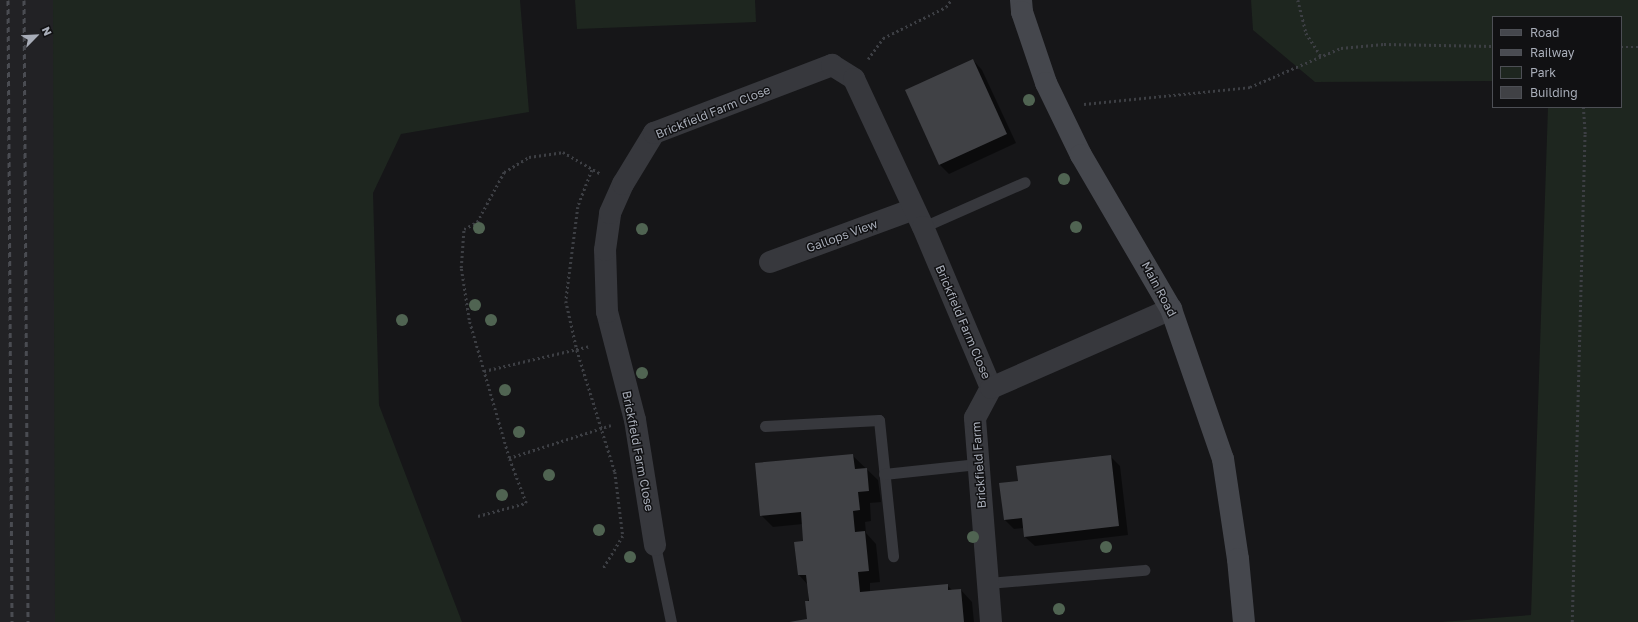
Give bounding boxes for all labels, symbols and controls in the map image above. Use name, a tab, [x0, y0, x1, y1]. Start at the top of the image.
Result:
north arrow	[16, 16, 56, 56]
legend	[1492, 16, 1622, 108]
text: N	[40, 24, 55, 37]
text: Road	[1530, 25, 1559, 40]
text: Railway	[1530, 45, 1575, 60]
text: Park	[1530, 65, 1556, 80]
street label: Brickfield Farm Close	[654, 82, 772, 142]
text: Building	[1530, 85, 1578, 100]
street label: Gallops View	[805, 216, 879, 256]
street label: Main Road	[1139, 259, 1179, 319]
street label: Brickfield Farm Close	[932, 263, 994, 381]
street label: Brickfield Farm Close	[619, 390, 657, 512]
street label: Brickfield Farm	[969, 421, 989, 509]

